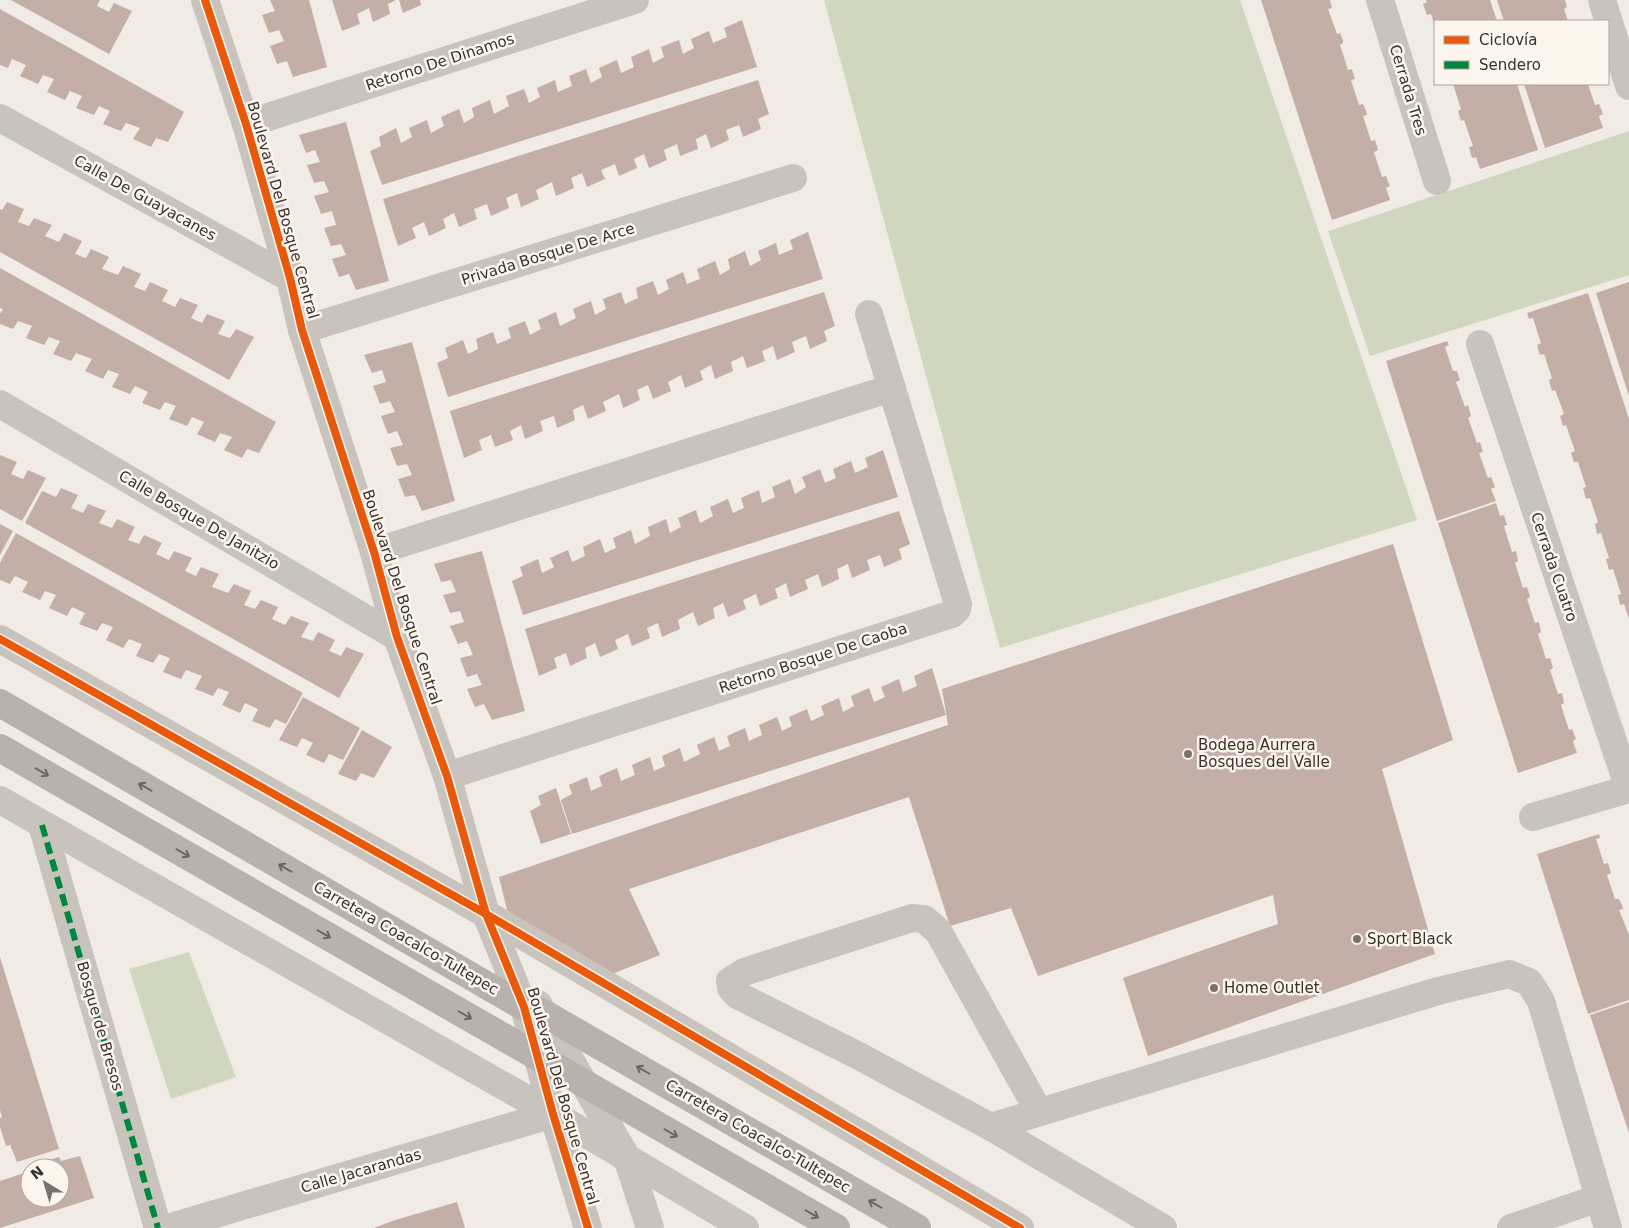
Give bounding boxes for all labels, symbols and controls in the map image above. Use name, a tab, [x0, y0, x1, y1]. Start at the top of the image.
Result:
legend	[1434, 20, 1609, 85]
street label: Retorno De Dinamos	[364, 29, 517, 95]
text: Ciclovía	[1479, 31, 1537, 49]
street label: Cerrada Tres	[1386, 42, 1430, 138]
text: Sendero	[1479, 56, 1541, 74]
street label: Boulevard Del Bosque Central	[243, 99, 323, 321]
street label: Calle De Guayacanes	[71, 151, 219, 245]
street label: Privada Bosque De Arce	[459, 219, 637, 289]
street label: Calle Bosque De Janitzio	[116, 467, 282, 573]
street label: Boulevard Del Bosque Central	[359, 487, 445, 707]
street label: Cerrada Cuatro	[1527, 510, 1581, 624]
street label: Retorno Bosque De Caoba	[717, 619, 909, 697]
place label: Bodega Aurrera Bosques del Valle	[1198, 736, 1330, 771]
marker: Bodega Aurrera Bosques del Valle	[1182, 748, 1194, 760]
one-way arrow	[35, 768, 49, 778]
one-way arrow	[138, 781, 152, 791]
one-way arrow	[176, 849, 190, 859]
one-way arrow	[278, 863, 293, 873]
street label: Carretera Coacalco-Tultepec	[310, 878, 502, 998]
one-way arrow	[317, 929, 332, 939]
place label: Sport Black	[1367, 930, 1453, 948]
marker: Sport Black	[1351, 933, 1363, 945]
street label: Bosque de Bresos	[73, 959, 127, 1093]
place label: Home Outlet	[1224, 979, 1320, 997]
marker: Home Outlet	[1208, 982, 1220, 994]
street label: Boulevard Del Bosque Central	[523, 985, 603, 1207]
one-way arrow	[458, 1010, 472, 1020]
one-way arrow	[637, 1065, 651, 1075]
street label: Carretera Coacalco-Tultepec	[662, 1076, 854, 1196]
one-way arrow	[664, 1129, 678, 1139]
street label: Calle Jacarandas	[299, 1145, 423, 1197]
north arrow	[20, 1158, 70, 1208]
text: N	[27, 1163, 47, 1183]
one-way arrow	[868, 1198, 883, 1208]
one-way arrow	[805, 1210, 819, 1220]

